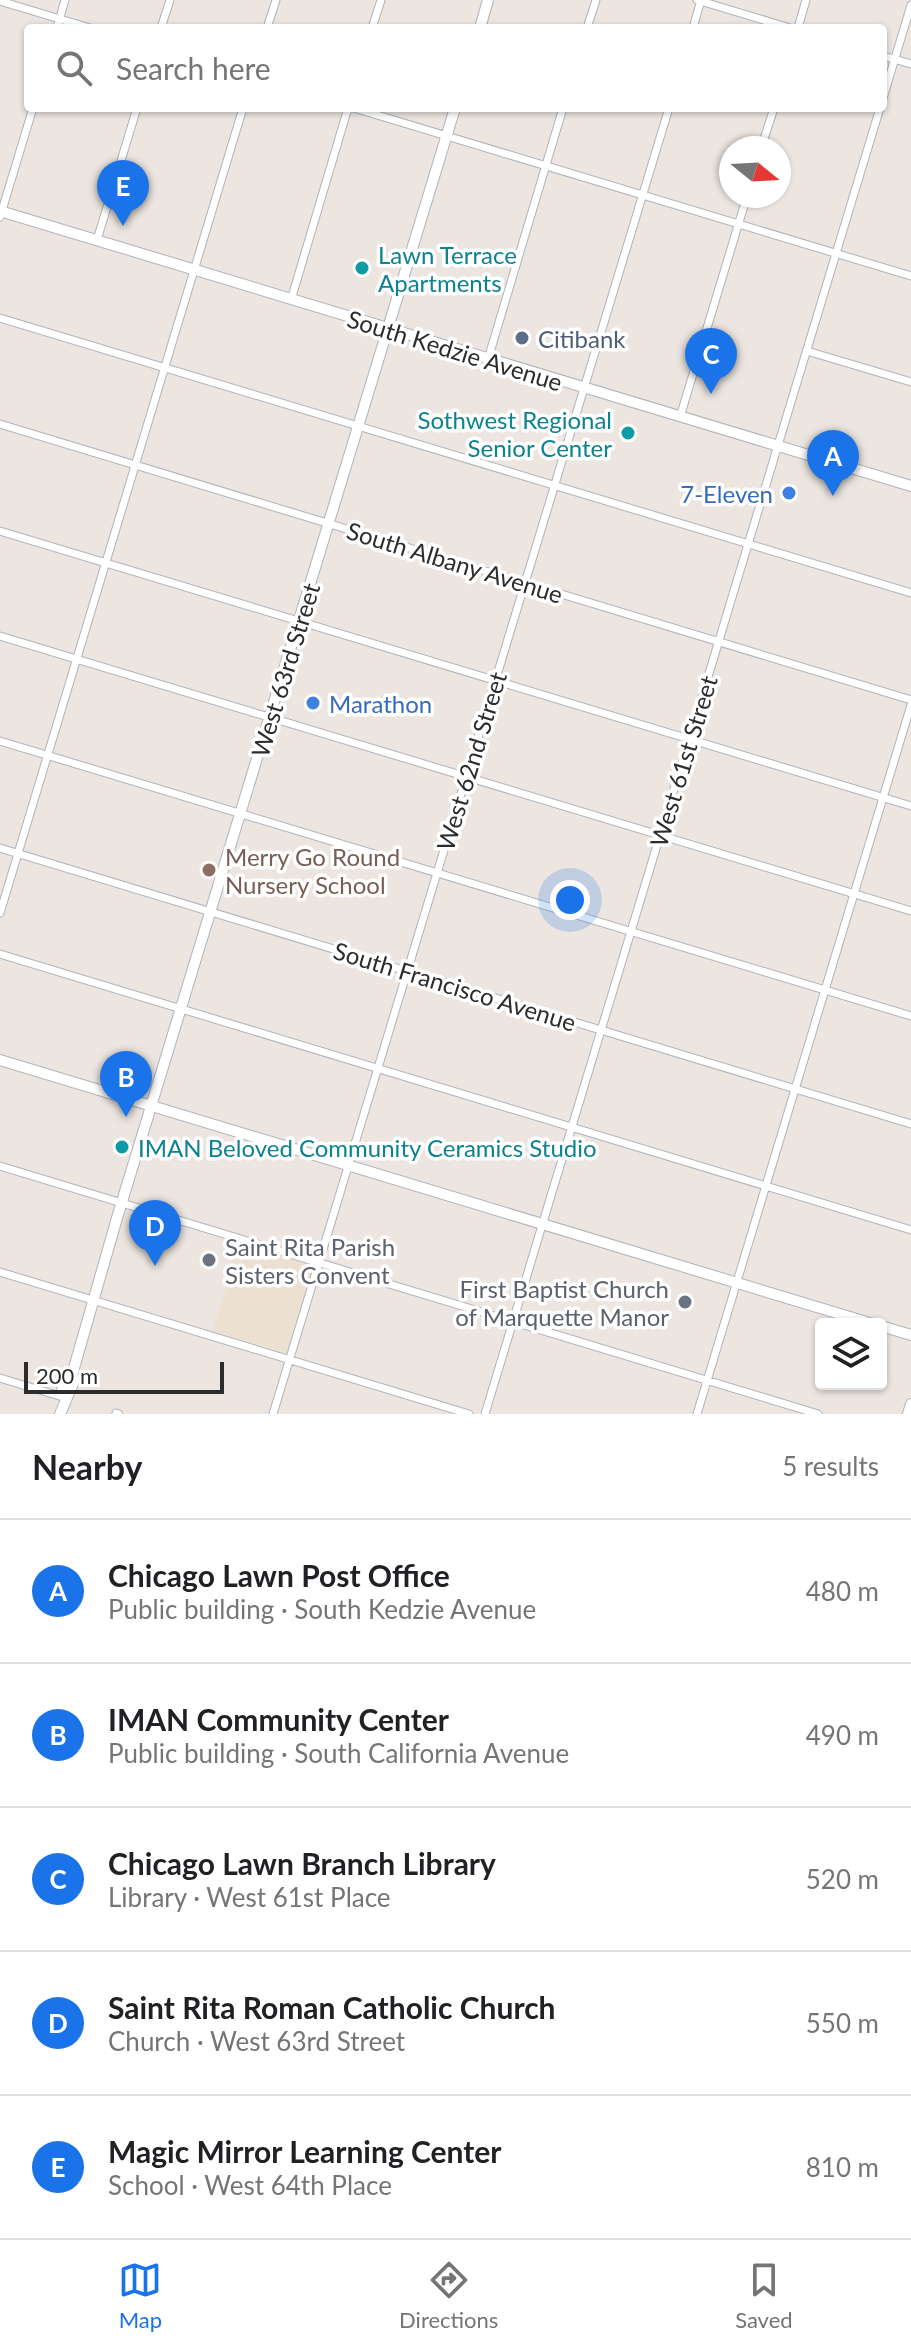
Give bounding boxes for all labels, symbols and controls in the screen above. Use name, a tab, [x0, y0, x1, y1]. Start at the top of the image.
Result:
search box	[24, 24, 887, 112]
icon: search	[52, 46, 96, 90]
text: Search here	[116, 50, 271, 86]
north arrow	[719, 136, 791, 208]
pin: E	[97, 160, 149, 226]
place label: Lawn Terrace Apartments	[378, 240, 517, 297]
marker: Lawn Terrace Apartments	[353, 259, 371, 277]
street label: South Kedzie Avenue	[344, 303, 566, 397]
place label: Citibank	[538, 324, 626, 353]
pin: C	[685, 328, 737, 394]
marker: Citibank	[513, 329, 531, 347]
place label: Sothwest Regional Senior Center	[417, 405, 612, 462]
marker: Sothwest Regional Senior Center	[619, 424, 637, 442]
pin: A	[807, 430, 859, 496]
place label: 7-Eleven	[680, 479, 773, 508]
marker: 7-Eleven	[780, 484, 798, 502]
street label: South Albany Avenue	[344, 515, 566, 609]
street label: West 63rd Street	[245, 579, 325, 760]
street label: West 62nd Street	[430, 668, 512, 854]
street label: West 61st Street	[643, 672, 723, 850]
place label: Marathon	[329, 689, 432, 718]
marker: Marathon	[304, 694, 322, 712]
place label: Merry Go Round Nursery School	[225, 842, 400, 899]
marker: Merry Go Round Nursery School	[200, 861, 218, 879]
your location	[550, 880, 590, 920]
street label: South Francisco Avenue	[330, 935, 580, 1037]
pin: B	[100, 1051, 152, 1117]
place label: IMAN Beloved Community Ceramics Studio	[138, 1133, 597, 1162]
marker: IMAN Beloved Community Ceramics Studio	[113, 1138, 131, 1156]
pin: D	[129, 1200, 181, 1266]
place label: Saint Rita Parish Sisters Convent	[225, 1232, 395, 1289]
marker: Saint Rita Parish Sisters Convent	[200, 1251, 218, 1269]
place label: First Baptist Church of Marquette Manor	[455, 1274, 669, 1331]
marker: First Baptist Church of Marquette Manor	[676, 1293, 694, 1311]
map controls	[815, 1318, 887, 1390]
button: layers	[815, 1318, 887, 1390]
scale bar	[24, 1358, 224, 1394]
text: 200 m	[36, 1362, 98, 1389]
text: Nearby	[32, 1446, 143, 1487]
text: 5 results	[782, 1450, 879, 1482]
text: Chicago Lawn Post Office	[108, 1557, 450, 1593]
text: A	[49, 1575, 67, 1607]
text: 480 m	[806, 1575, 879, 1607]
text: Public building · South Kedzie Avenue	[108, 1593, 536, 1625]
text: IMAN Community Center	[108, 1701, 449, 1737]
text: B	[49, 1719, 67, 1751]
text: 490 m	[806, 1719, 879, 1751]
text: Public building · South California Avenue	[108, 1737, 569, 1769]
text: Chicago Lawn Branch Library	[108, 1845, 496, 1881]
text: C	[49, 1863, 67, 1895]
text: 520 m	[806, 1863, 879, 1895]
text: Library · West 61st Place	[108, 1881, 391, 1913]
text: Saint Rita Roman Catholic Church	[108, 1989, 556, 2025]
text: D	[48, 2007, 68, 2039]
text: 550 m	[806, 2007, 879, 2039]
text: Church · West 63rd Street	[108, 2025, 405, 2057]
text: Magic Mirror Learning Center	[108, 2133, 502, 2169]
text: E	[51, 2151, 65, 2183]
text: 810 m	[806, 2151, 879, 2183]
text: School · West 64th Place	[108, 2169, 392, 2201]
tab: Map	[118, 2258, 162, 2333]
tab: Directions	[399, 2258, 498, 2333]
tab: Saved	[735, 2258, 793, 2333]

